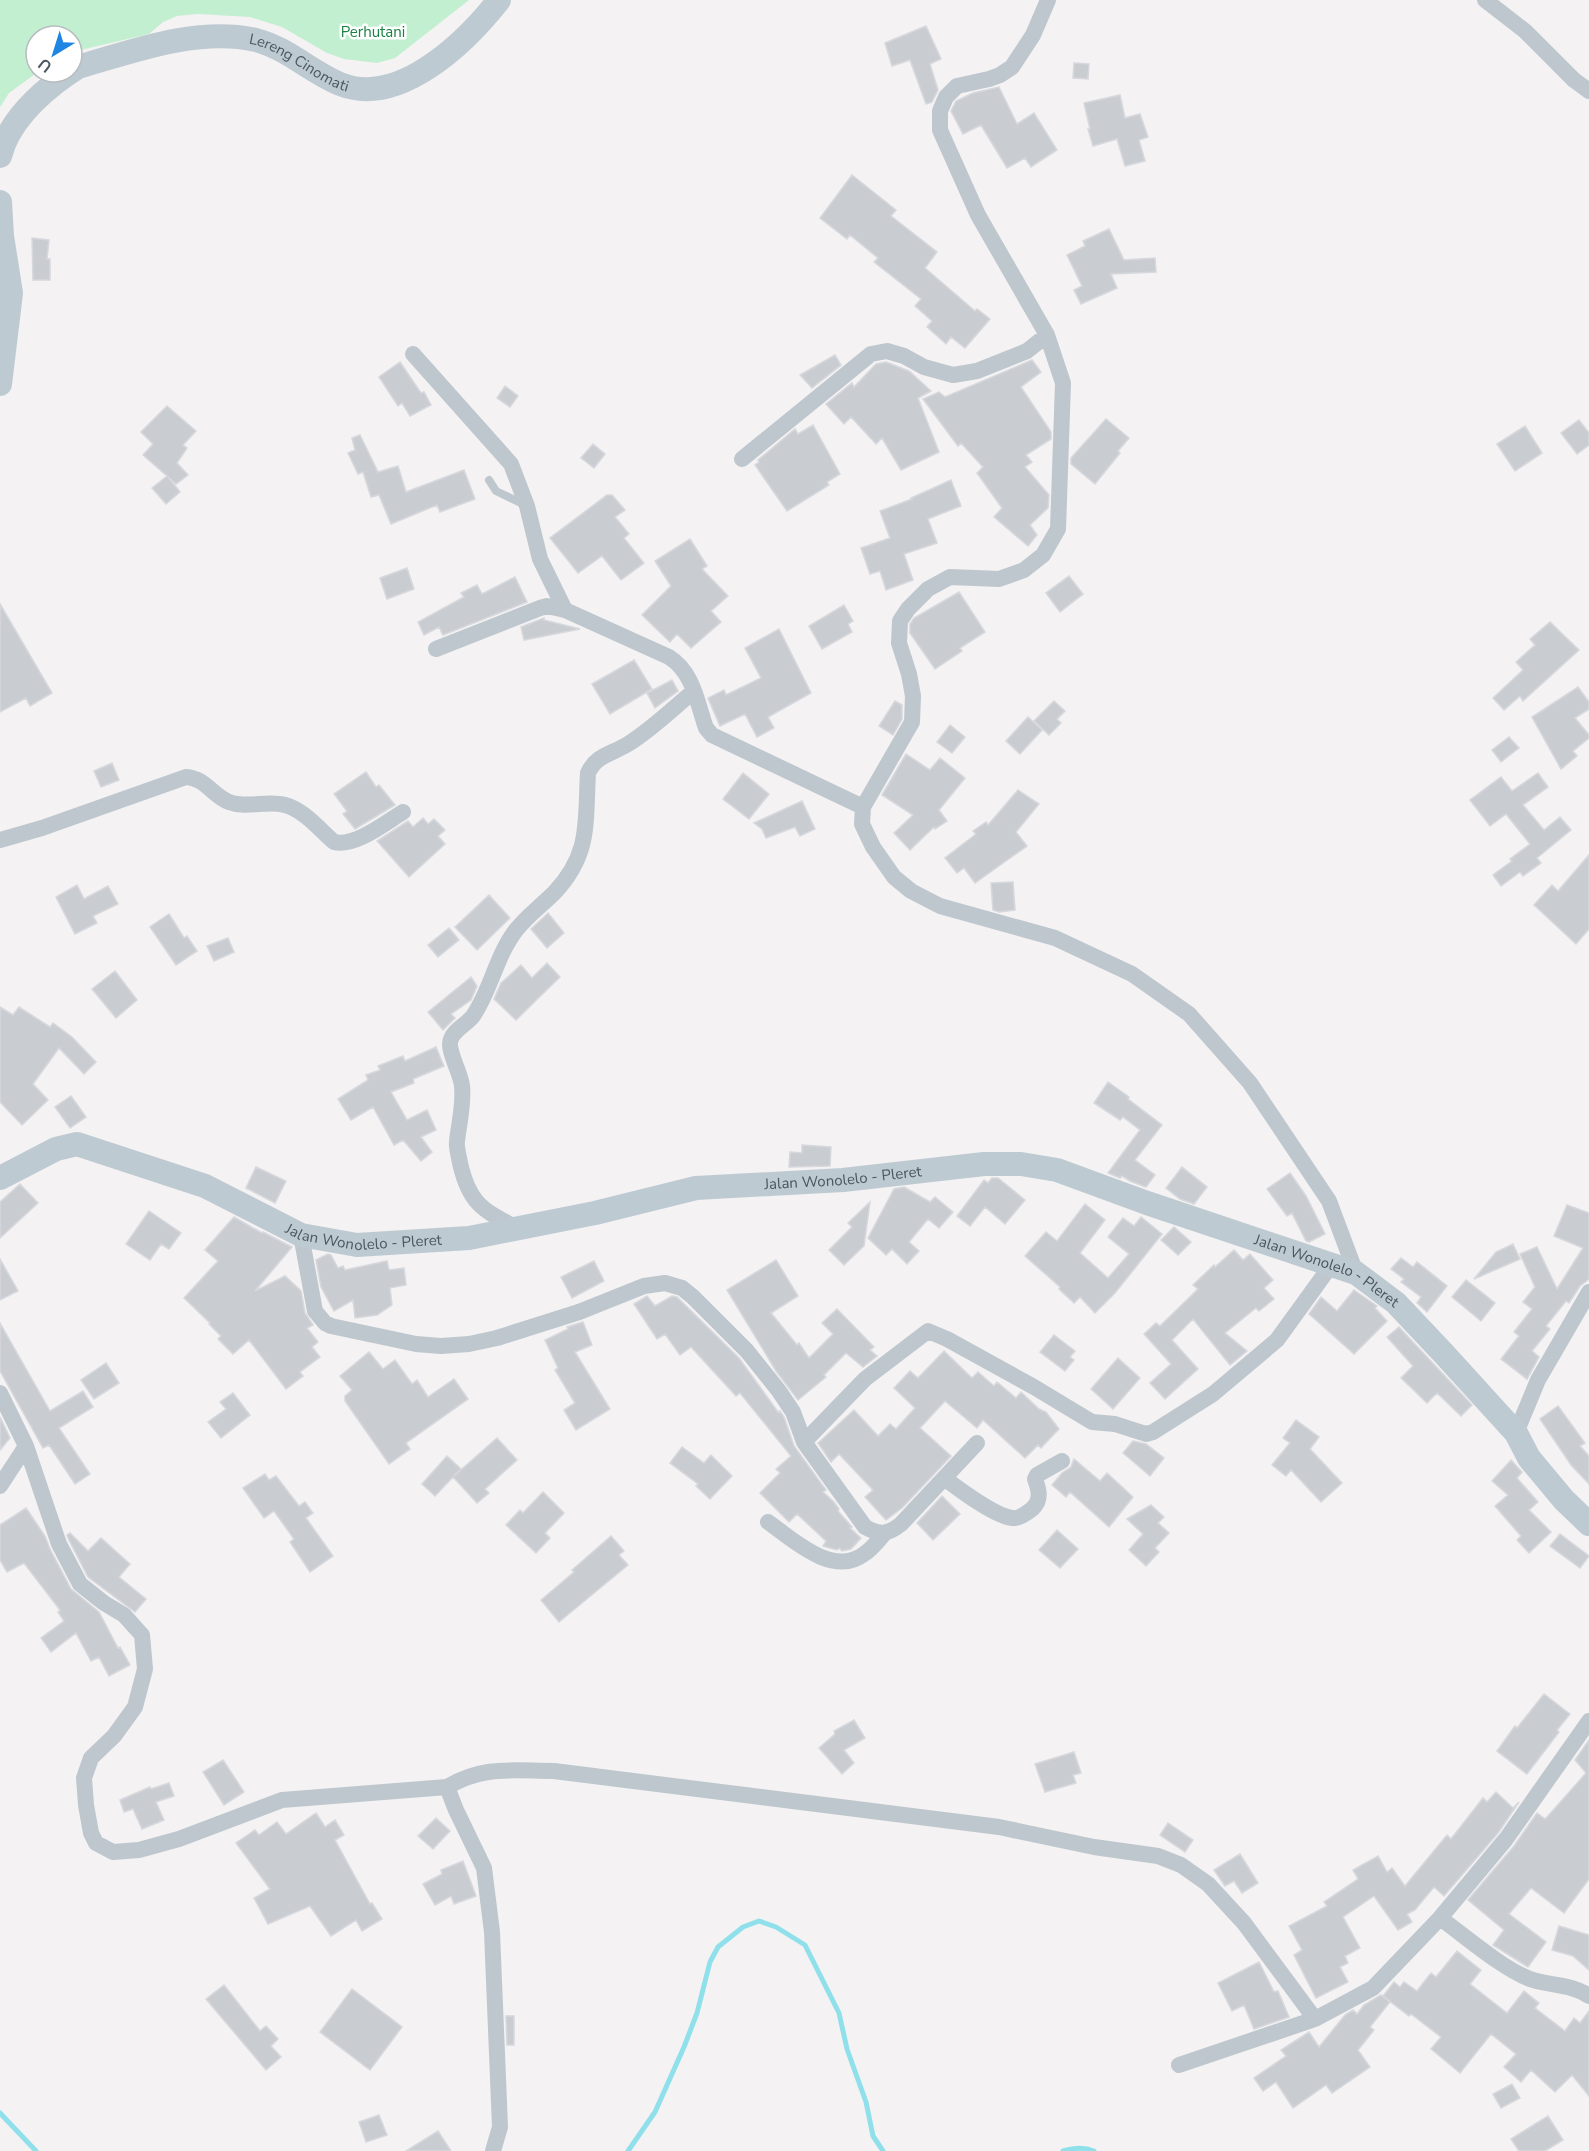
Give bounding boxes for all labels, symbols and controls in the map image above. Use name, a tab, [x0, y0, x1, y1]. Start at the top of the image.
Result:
park label: Perhutani	[341, 22, 405, 42]
north arrow	[24, 24, 84, 84]
street label: Lereng Cinomati	[248, 29, 351, 96]
text: U	[34, 53, 57, 77]
street label: Jalan Wonolelo - Pleret	[763, 1161, 923, 1194]
street label: Jalan Wonolelo - Pleret	[281, 1218, 443, 1255]
street label: Jalan Wonolelo - Pleret	[1251, 1229, 1404, 1312]

